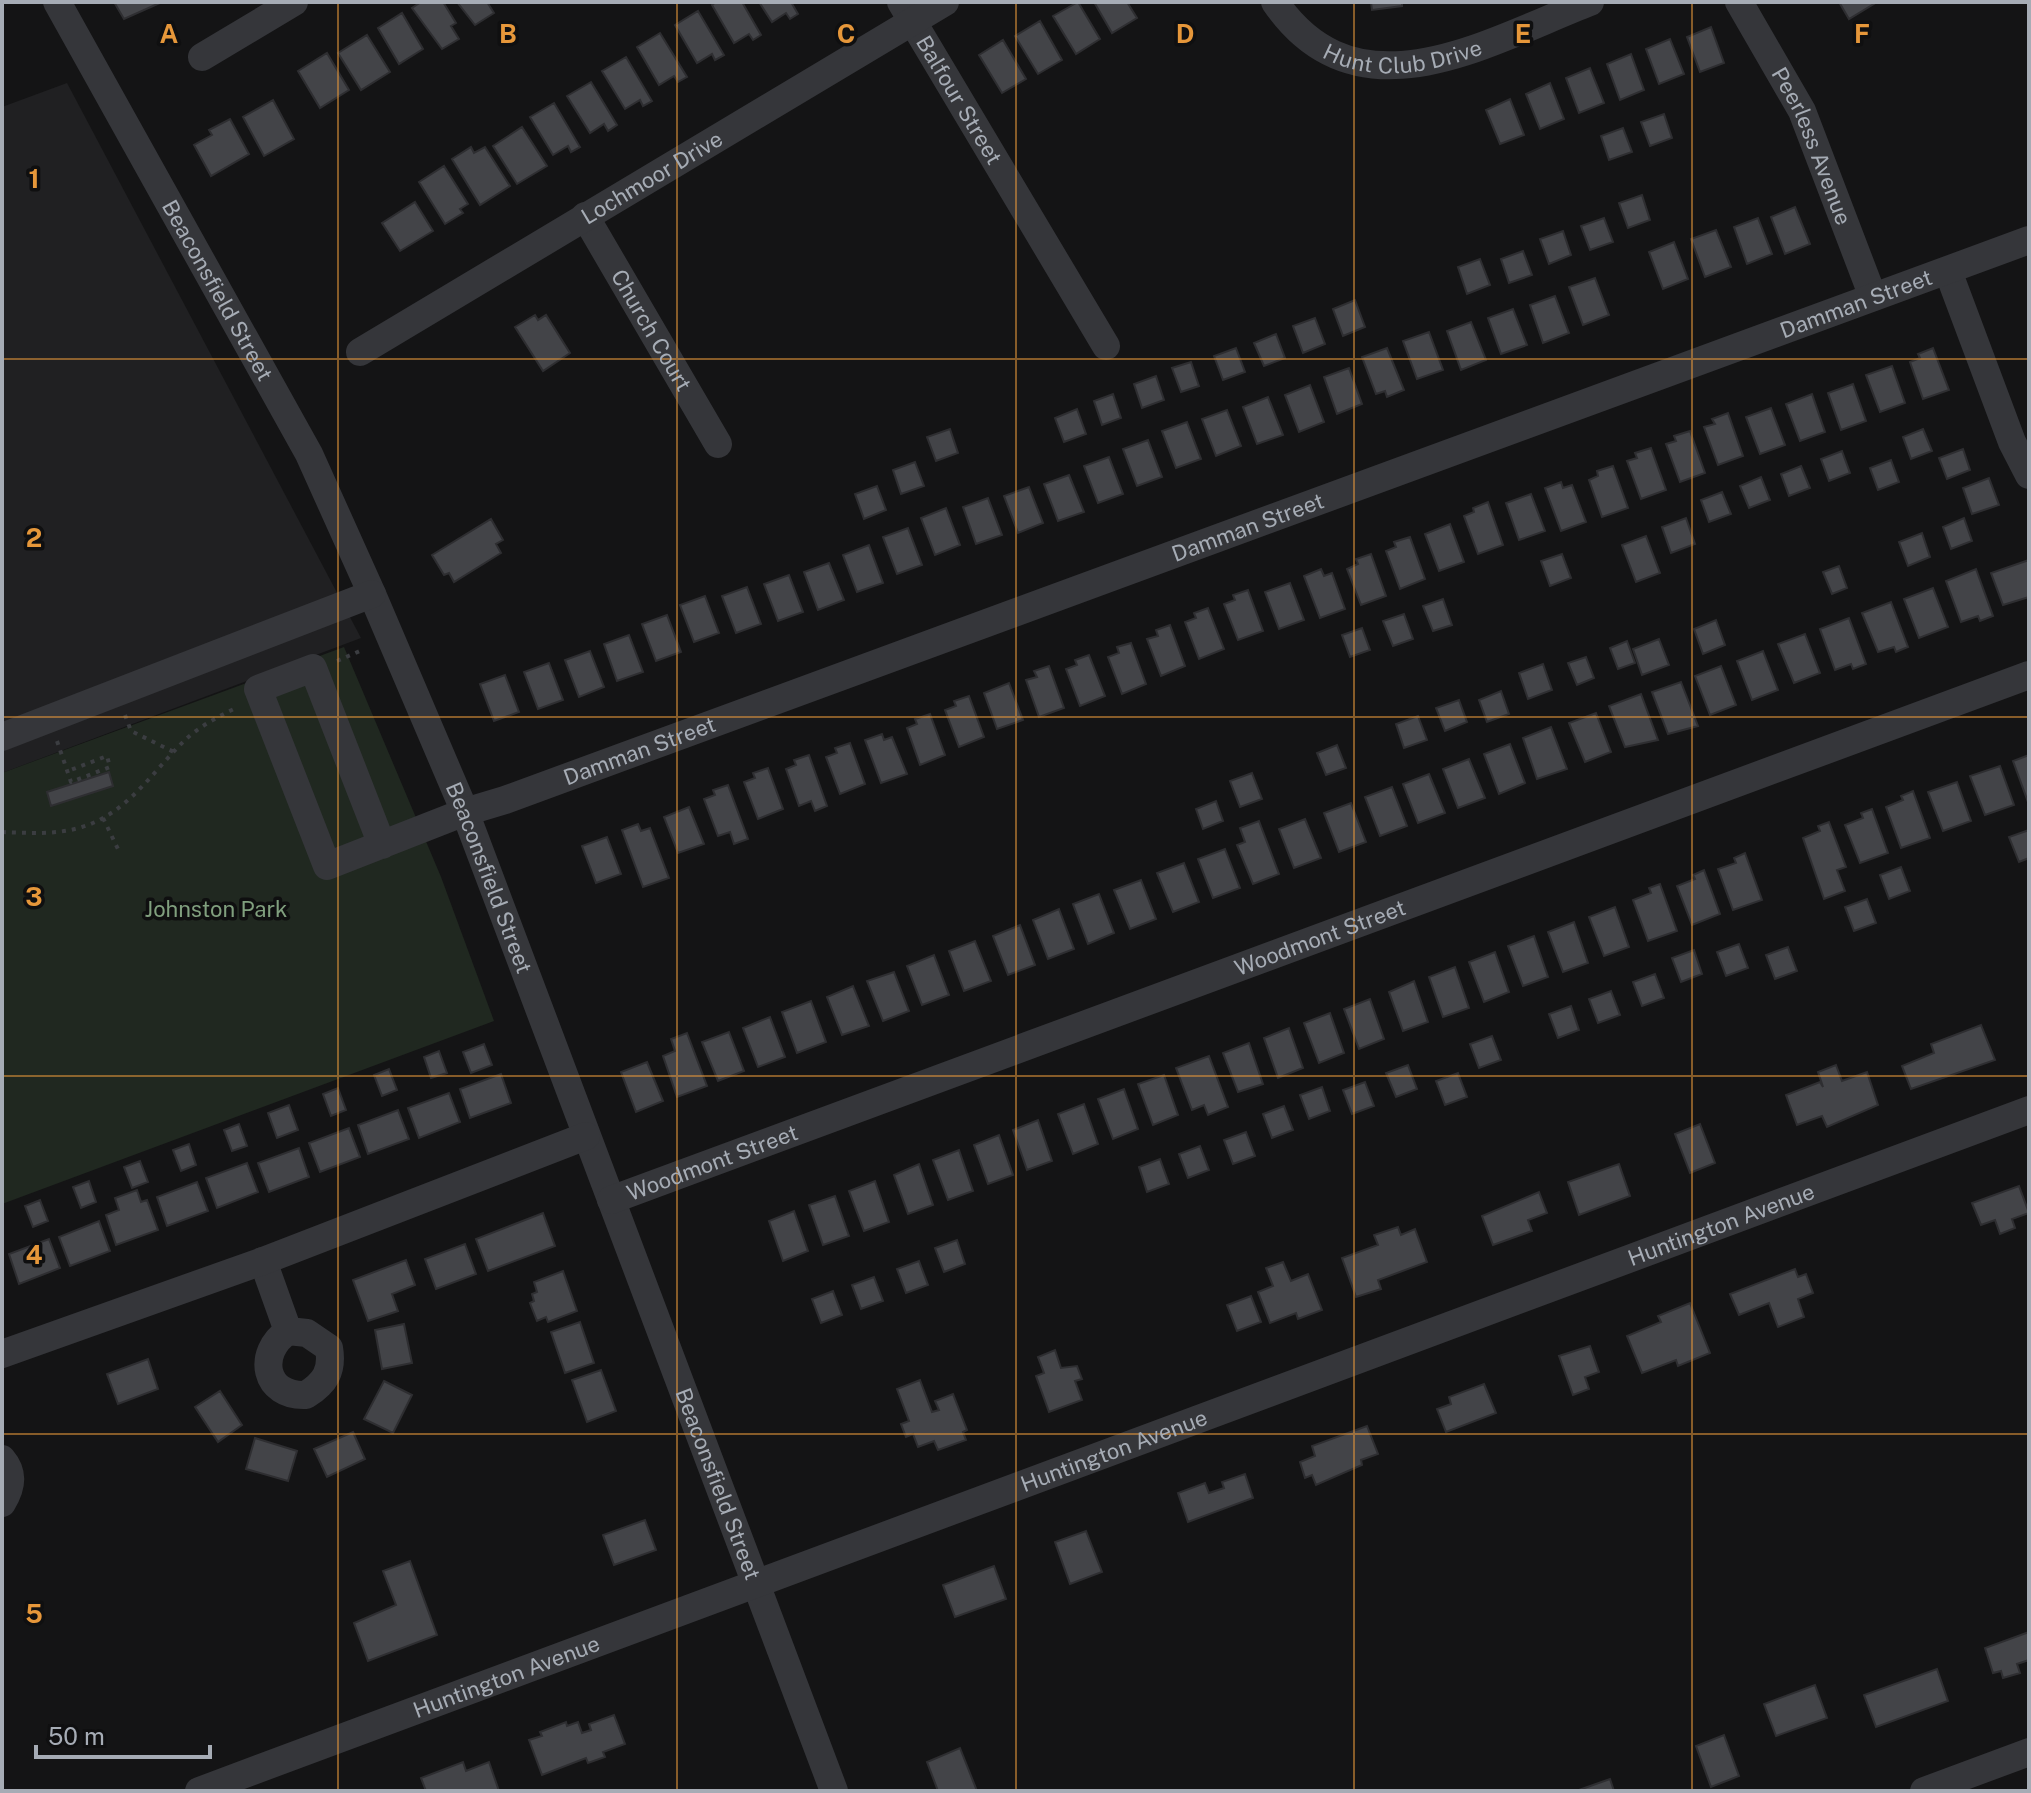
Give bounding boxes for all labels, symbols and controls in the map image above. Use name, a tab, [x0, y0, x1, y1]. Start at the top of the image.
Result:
text: A	[160, 18, 179, 49]
text: B	[499, 18, 517, 49]
text: C	[837, 18, 855, 49]
text: D	[1176, 18, 1194, 49]
text: E	[1515, 18, 1531, 49]
text: F	[1854, 18, 1870, 49]
street label: Balfour Street	[911, 31, 1008, 169]
street label: Hunt Club Drive	[1319, 34, 1485, 79]
street label: Peerless Avenue	[1767, 63, 1857, 228]
street label: Lochmoor Drive	[577, 125, 727, 230]
text: 1	[28, 163, 40, 194]
street label: Beaconsfield Street	[157, 195, 278, 385]
street label: Damman Street	[1776, 264, 1935, 343]
street label: Church Court	[606, 265, 697, 395]
street label: Damman Street	[1168, 487, 1327, 567]
text: 2	[26, 522, 42, 553]
street label: Damman Street	[560, 711, 719, 790]
street label: Beaconsfield Street	[441, 778, 538, 977]
text: 3	[25, 881, 43, 912]
street label: Woodmont Street	[1231, 894, 1409, 981]
park label: Johnston Park	[145, 896, 287, 922]
street label: Woodmont Street	[623, 1119, 801, 1206]
street label: Huntington Avenue	[1624, 1178, 1818, 1271]
text: 4	[25, 1239, 43, 1270]
street label: Beaconsfield Street	[670, 1384, 766, 1583]
street label: Huntington Avenue	[1017, 1404, 1211, 1497]
text: 5	[25, 1598, 43, 1629]
street label: Huntington Avenue	[410, 1630, 603, 1723]
scale bar	[36, 1709, 210, 1759]
text: 50 m	[48, 1722, 105, 1750]

